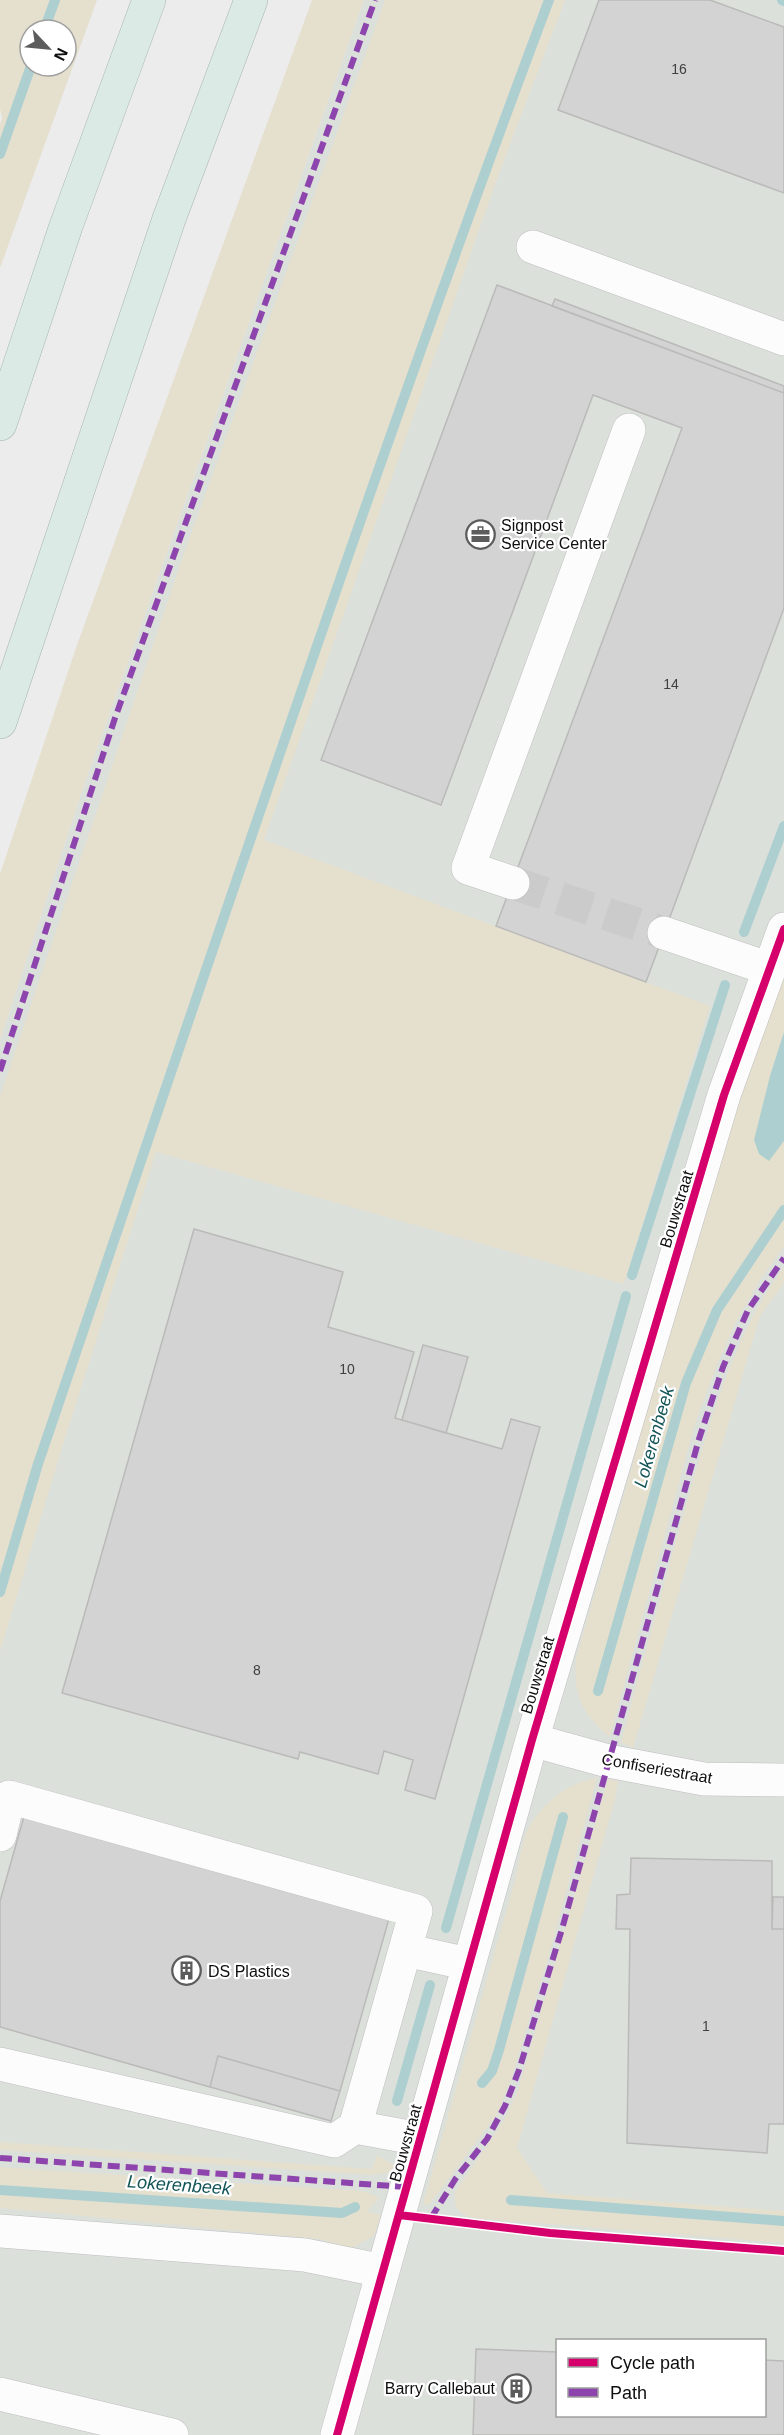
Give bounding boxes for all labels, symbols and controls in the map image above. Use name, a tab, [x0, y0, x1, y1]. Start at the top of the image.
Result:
north arrow	[18, 18, 78, 78]
text: N	[51, 45, 71, 63]
house number: 16	[671, 61, 687, 77]
place label: Signpost Service Center	[501, 517, 607, 552]
office icon: Signpost Service Center	[464, 518, 496, 550]
house number: 14	[663, 676, 679, 692]
street label: Bouwstraat	[657, 1168, 696, 1250]
house number: 10	[339, 1361, 355, 1377]
water label: Lokerenbeek	[630, 1383, 678, 1490]
street label: Bouwstraat	[518, 1634, 557, 1716]
house number: 8	[253, 1662, 261, 1678]
street label: Confiseriestraat	[600, 1750, 714, 1787]
building icon: DS Plastics	[171, 1955, 203, 1987]
place label: DS Plastics	[208, 1963, 290, 1980]
house number: 1	[702, 2018, 710, 2034]
street label: Bouwstraat	[386, 2102, 425, 2184]
water label: Lokerenbeek	[126, 2171, 233, 2199]
legend	[556, 2339, 766, 2417]
text: Cycle path	[610, 2353, 695, 2373]
building icon: Barry Callebaut	[500, 2372, 532, 2404]
place label: Barry Callebaut	[385, 2380, 496, 2397]
text: Path	[610, 2383, 647, 2403]

